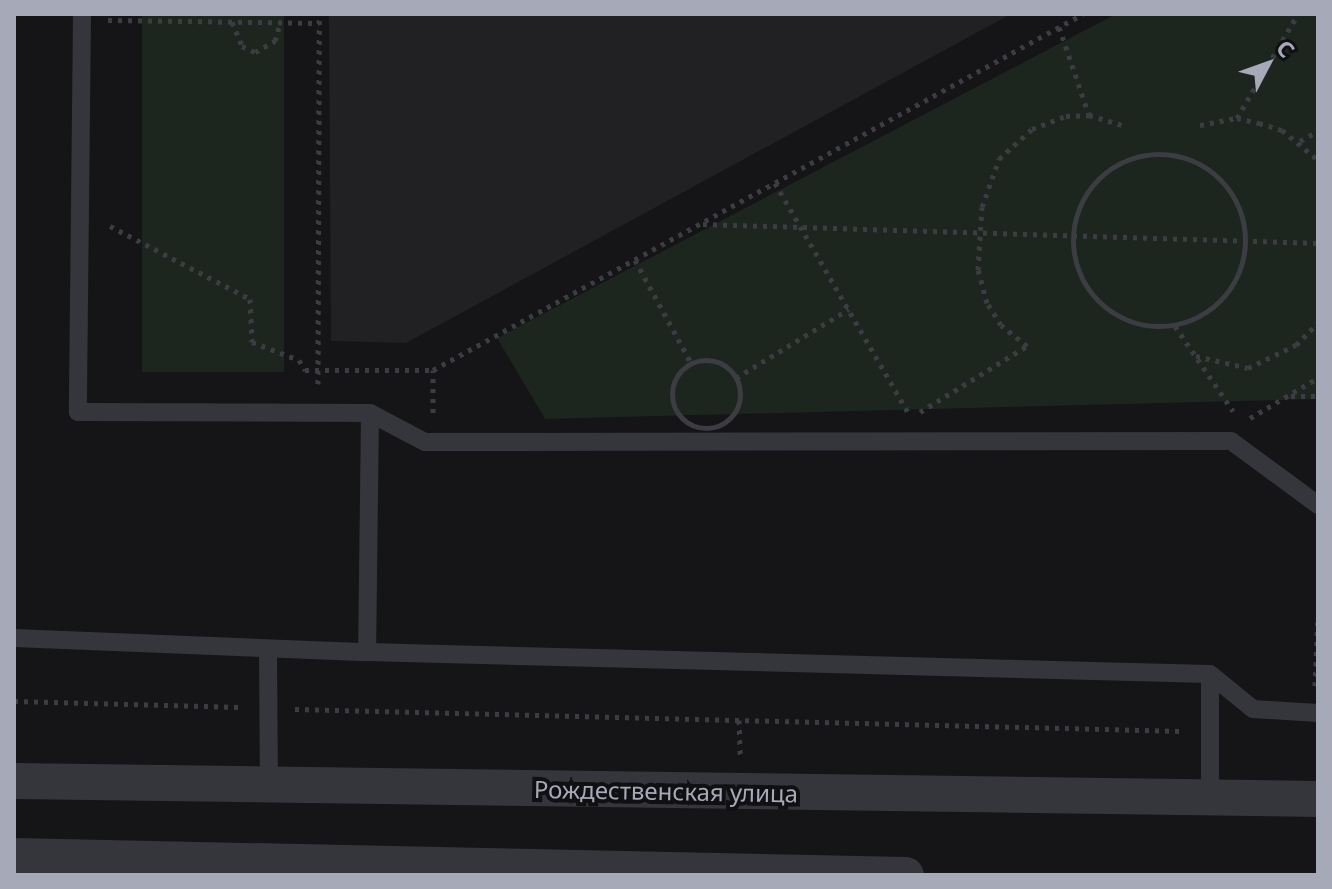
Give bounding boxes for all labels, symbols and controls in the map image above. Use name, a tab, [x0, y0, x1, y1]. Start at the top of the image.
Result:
north arrow	[1228, 24, 1308, 104]
text: С	[1270, 33, 1302, 63]
street label: Рождественская улица	[534, 774, 798, 808]

